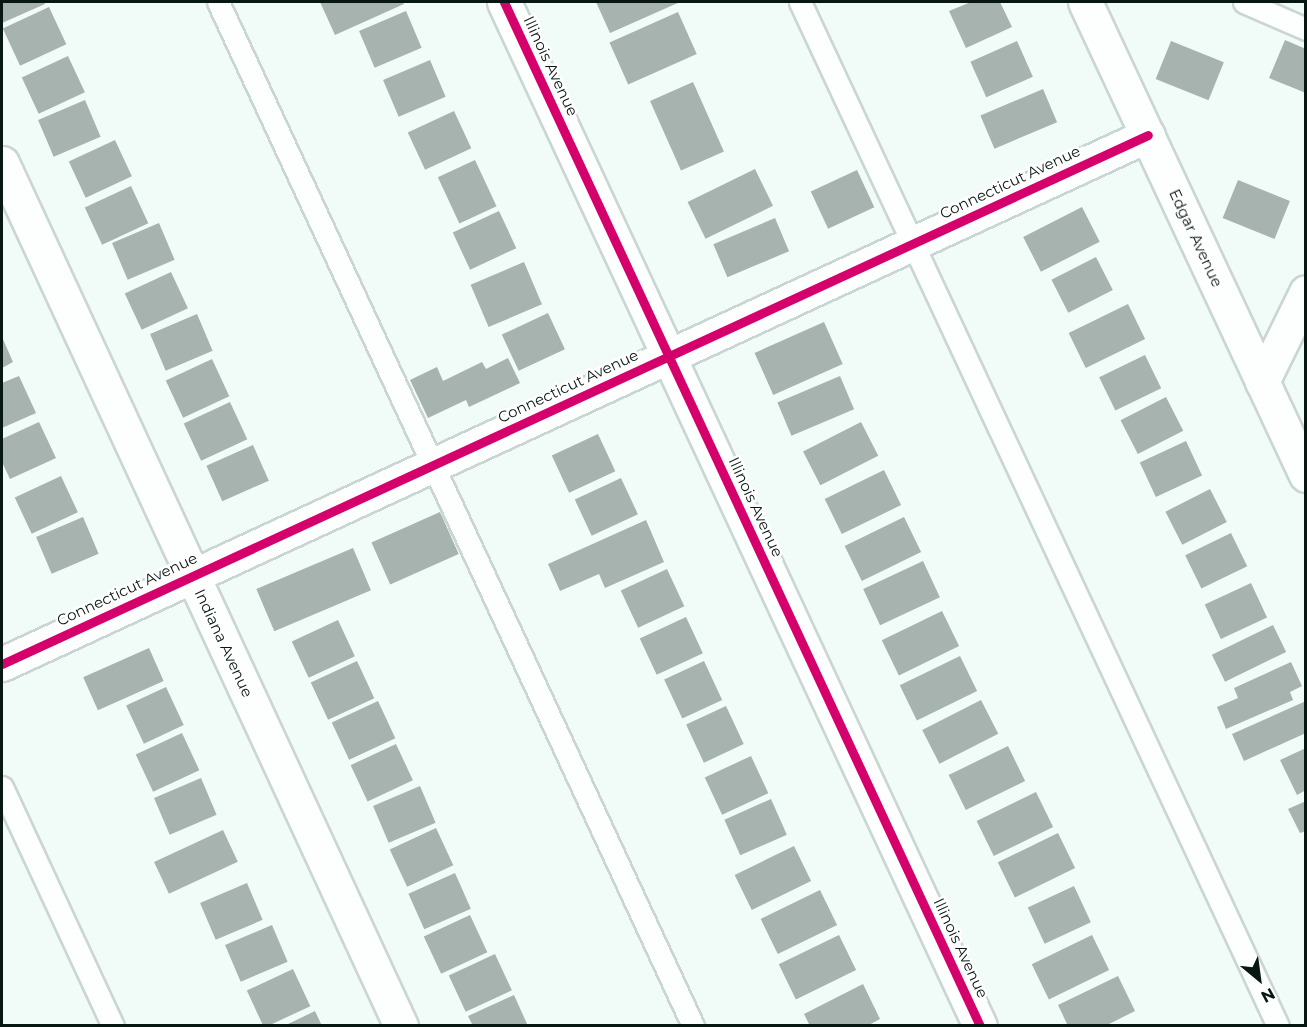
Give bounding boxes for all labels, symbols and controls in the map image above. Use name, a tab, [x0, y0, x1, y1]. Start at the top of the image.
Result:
street label: Illinois Avenue	[520, 13, 582, 119]
street label: Connecticut Avenue	[937, 142, 1083, 222]
street label: Edgar Avenue	[1165, 186, 1227, 290]
street label: Connecticut Avenue	[495, 346, 641, 426]
street label: Illinois Avenue	[725, 454, 787, 560]
street label: Connecticut Avenue	[54, 549, 200, 629]
street label: Indiana Avenue	[191, 586, 257, 700]
street label: Illinois Avenue	[930, 895, 992, 1001]
north arrow	[1229, 949, 1289, 1009]
text: N	[1258, 984, 1278, 1007]

